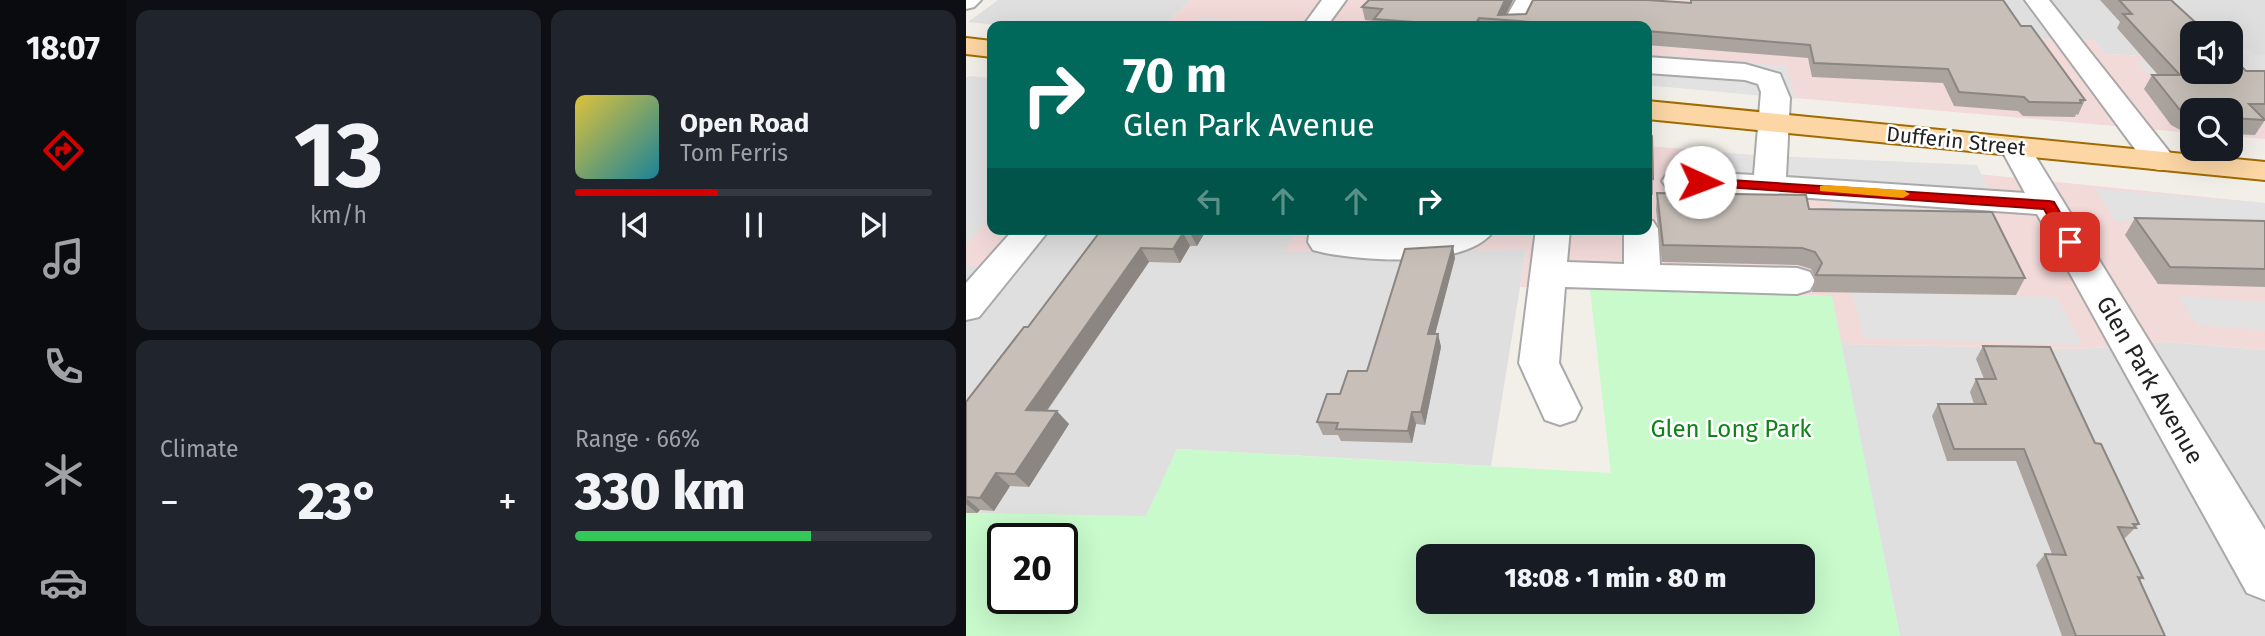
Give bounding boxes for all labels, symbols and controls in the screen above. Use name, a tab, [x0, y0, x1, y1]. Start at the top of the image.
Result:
map controls	[2180, 21, 2243, 161]
button: sound	[2180, 21, 2243, 84]
text: 18:07	[26, 29, 100, 67]
text: 70 m	[1123, 46, 1227, 105]
icon: right	[1008, 49, 1099, 140]
button: search	[2180, 98, 2243, 161]
text: 13	[294, 101, 383, 210]
text: Glen Park Avenue	[1123, 106, 1375, 144]
text: Open Road	[680, 108, 809, 139]
street label: Dufferin Street	[1885, 121, 2027, 161]
icon: directions	[39, 126, 88, 175]
text: Tom Ferris	[680, 139, 788, 167]
position arrow	[1663, 145, 1737, 219]
icon: left	[1191, 182, 1229, 220]
icon: ahead	[1264, 182, 1302, 220]
icon: ahead	[1337, 182, 1375, 220]
icon: right	[1410, 182, 1448, 220]
text: km/h	[310, 201, 367, 229]
icon: previous	[616, 206, 654, 244]
icon: pause	[735, 206, 773, 244]
icon: next	[854, 206, 892, 244]
pin	[2040, 212, 2100, 272]
icon: arrive	[2051, 223, 2089, 261]
icon: music	[39, 234, 88, 283]
street label: Glen Park Avenue	[2091, 291, 2209, 469]
icon: phone	[39, 342, 88, 391]
park label: Glen Long Park	[1650, 415, 1812, 443]
text: Range · 66%	[575, 425, 700, 453]
text: Climate	[160, 435, 239, 463]
icon: climate	[39, 450, 88, 499]
text: 330 km	[575, 460, 746, 523]
text: 23°	[298, 470, 379, 533]
text: −	[160, 479, 179, 525]
text: +	[498, 479, 517, 525]
speed limit sign: 20	[987, 523, 1078, 614]
icon: car	[39, 558, 88, 607]
text: 18:08 · 1 min · 80 m	[1505, 563, 1726, 594]

